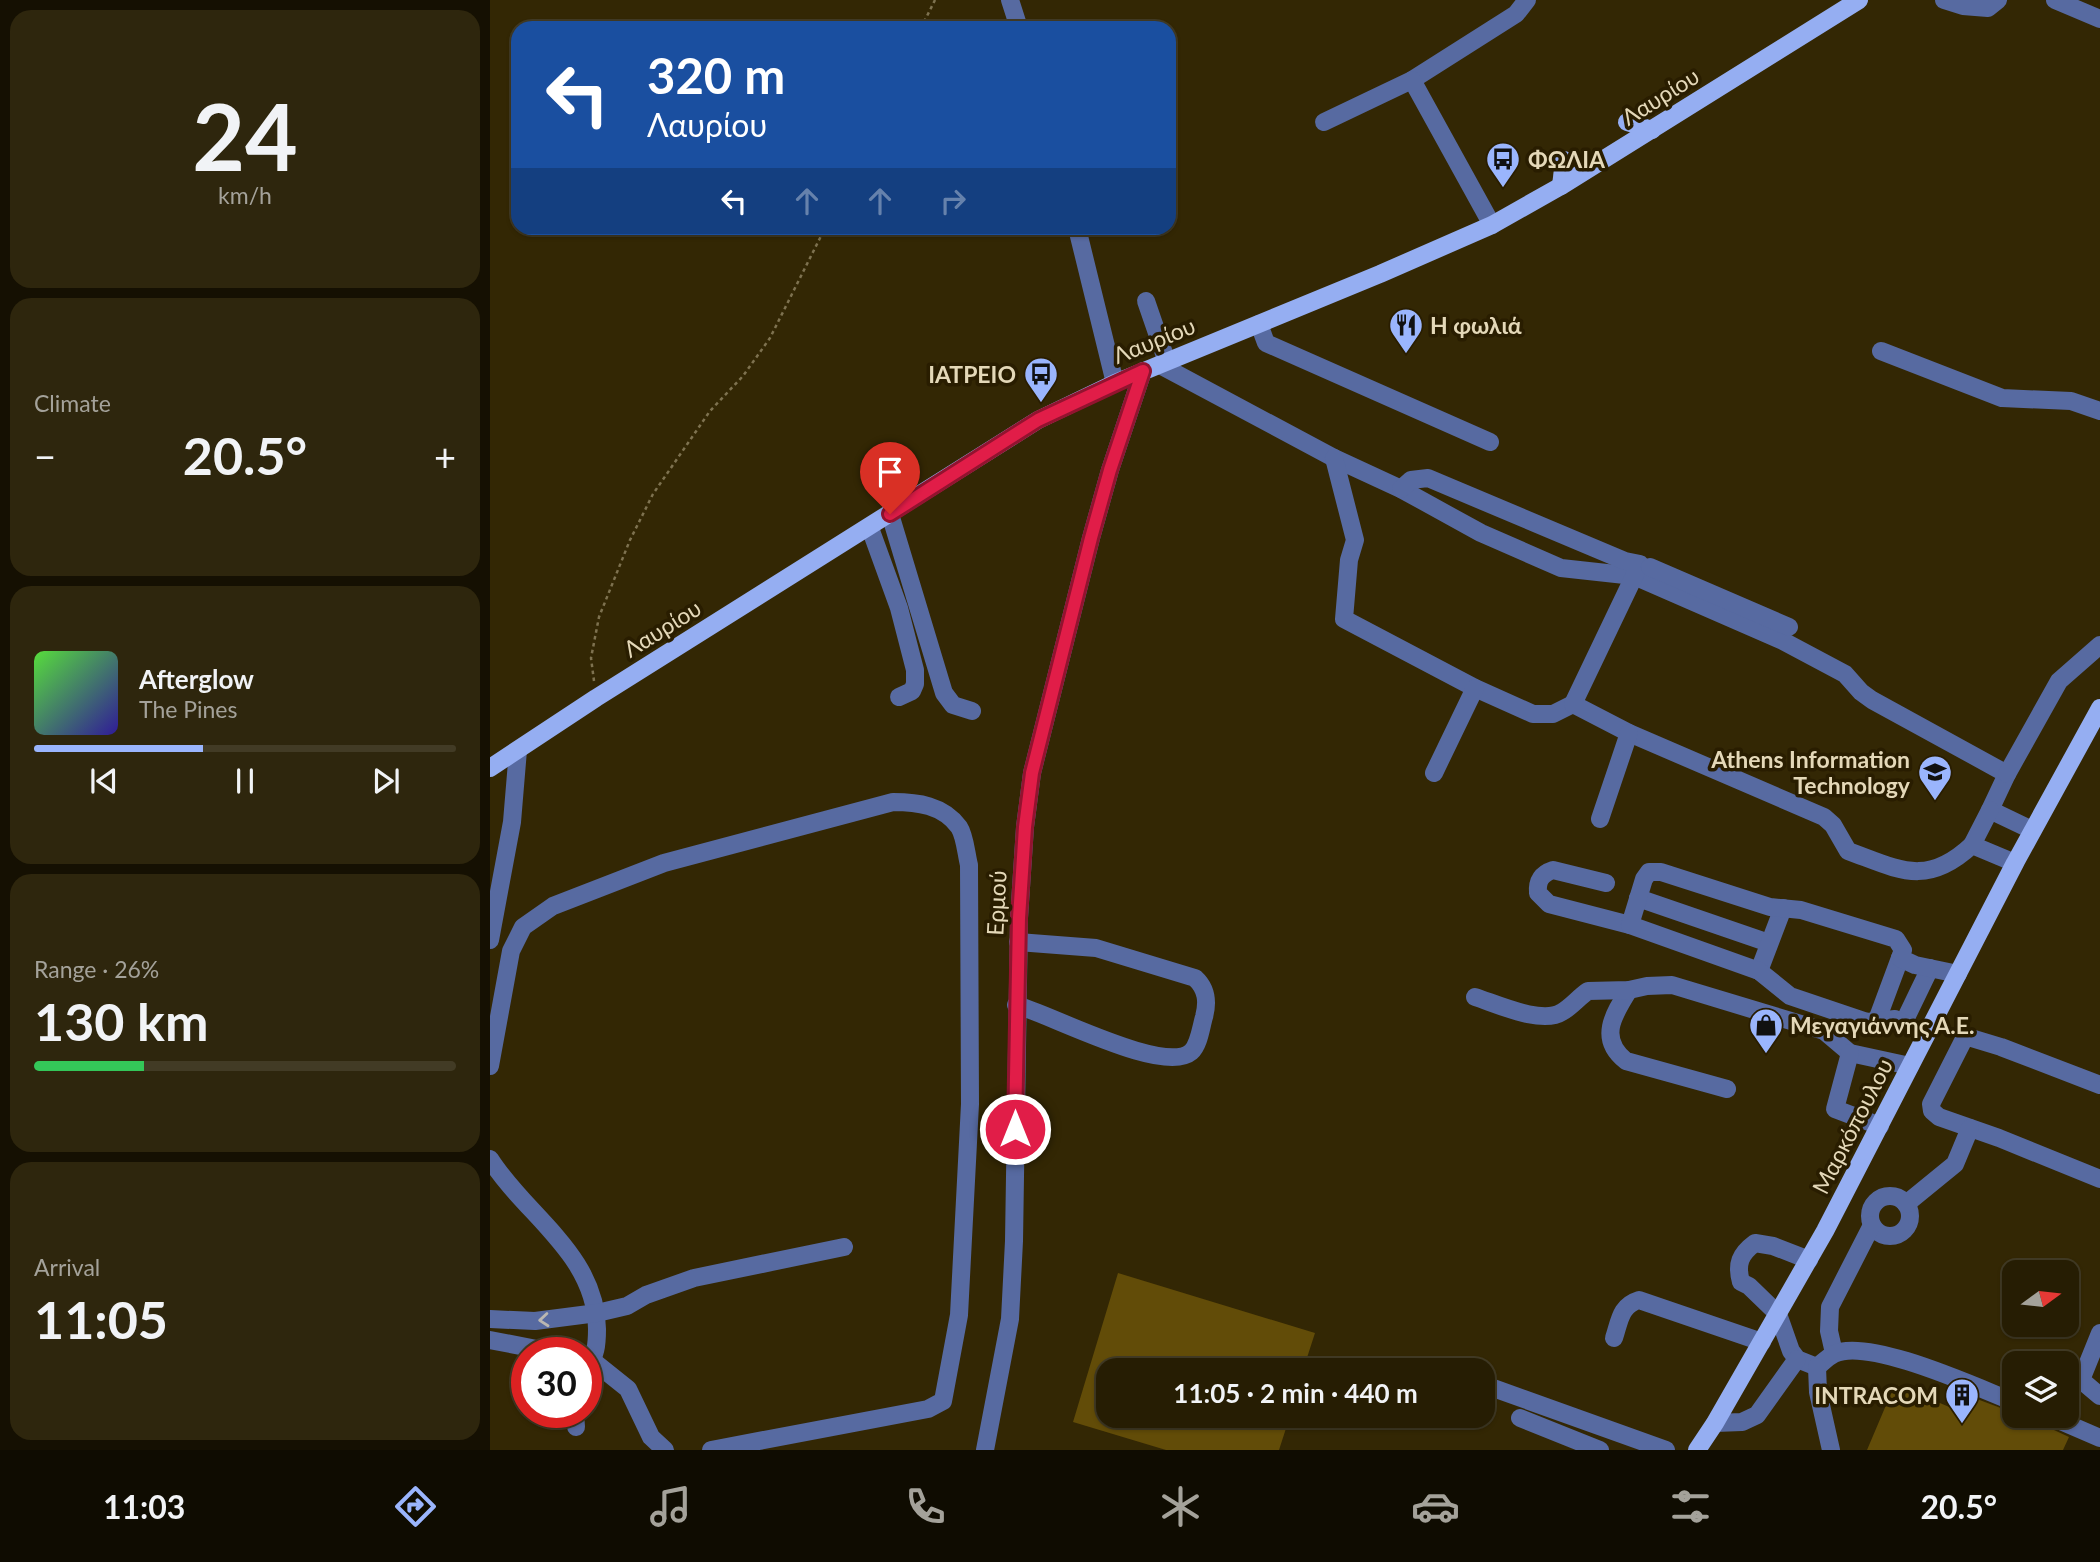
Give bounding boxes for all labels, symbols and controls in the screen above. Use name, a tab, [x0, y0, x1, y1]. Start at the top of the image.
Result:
text: 320 m	[647, 46, 785, 104]
icon: left	[532, 49, 623, 140]
street label: Λαυρίου	[1616, 61, 1704, 131]
text: 24	[192, 81, 298, 190]
text: Λαυρίου	[647, 105, 767, 144]
bus stop icon: ΦΩΛΙΑ	[1484, 140, 1522, 189]
place label: ΦΩΛΙΑ	[1528, 145, 1606, 173]
text: km/h	[218, 181, 272, 209]
icon: left	[715, 182, 753, 220]
icon: ahead	[788, 182, 826, 220]
icon: ahead	[861, 182, 899, 220]
icon: right	[934, 182, 972, 220]
restaurant icon: Η φωλιά	[1387, 306, 1425, 355]
street label: Λαυρίου	[1109, 311, 1199, 369]
place label: Η φωλιά	[1430, 311, 1522, 339]
bus stop icon: ΙΑΤΡΕΙΟ	[1022, 355, 1060, 404]
place label: ΙΑΤΡΕΙΟ	[928, 360, 1016, 388]
text: Climate	[34, 389, 111, 417]
text: 20.5°	[183, 424, 307, 486]
text: −	[34, 433, 56, 479]
text: +	[434, 433, 456, 479]
pin	[860, 442, 920, 514]
icon: arrive	[871, 453, 909, 491]
street label: Λαυρίου	[618, 593, 706, 663]
text: Afterglow	[139, 663, 254, 695]
text: The Pines	[139, 695, 237, 723]
place label: Athens Information Technology	[1710, 745, 1911, 799]
school or university icon: Athens Information Technology	[1916, 753, 1954, 802]
icon: previous	[85, 762, 123, 800]
icon: pause	[226, 762, 264, 800]
icon: next	[367, 762, 405, 800]
street label: Ερμού	[980, 870, 1012, 936]
text: Range · 26%	[34, 955, 159, 983]
text: 130 km	[34, 990, 208, 1052]
shop icon: Μεγαγιάννης Α.Ε.	[1747, 1006, 1785, 1055]
place label: Μεγαγιάννης Α.Ε.	[1790, 1011, 1974, 1039]
street label: Μαρκόπουλου	[1806, 1054, 1898, 1198]
position arrow	[978, 1092, 1052, 1166]
text: Arrival	[34, 1253, 100, 1281]
north arrow	[2002, 1260, 2079, 1337]
map controls	[2002, 1260, 2079, 1428]
text: 11:05	[34, 1288, 168, 1350]
one-way arrow	[538, 1312, 549, 1327]
speed limit sign: 30	[511, 1337, 602, 1428]
button: layers	[2002, 1351, 2079, 1428]
building icon: INTRACOM	[1943, 1376, 1981, 1425]
text: 11:05 · 2 min · 440 m	[1173, 1377, 1418, 1409]
place label: INTRACOM	[1814, 1381, 1938, 1409]
icon: directions	[391, 1482, 440, 1531]
icon: music	[646, 1482, 695, 1531]
icon: phone	[901, 1482, 950, 1531]
icon: climate	[1156, 1482, 1205, 1531]
icon: car	[1411, 1482, 1460, 1531]
icon: filters	[1666, 1482, 1715, 1531]
text: 11:03	[103, 1487, 185, 1526]
text: 20.5°	[1920, 1487, 1997, 1526]

